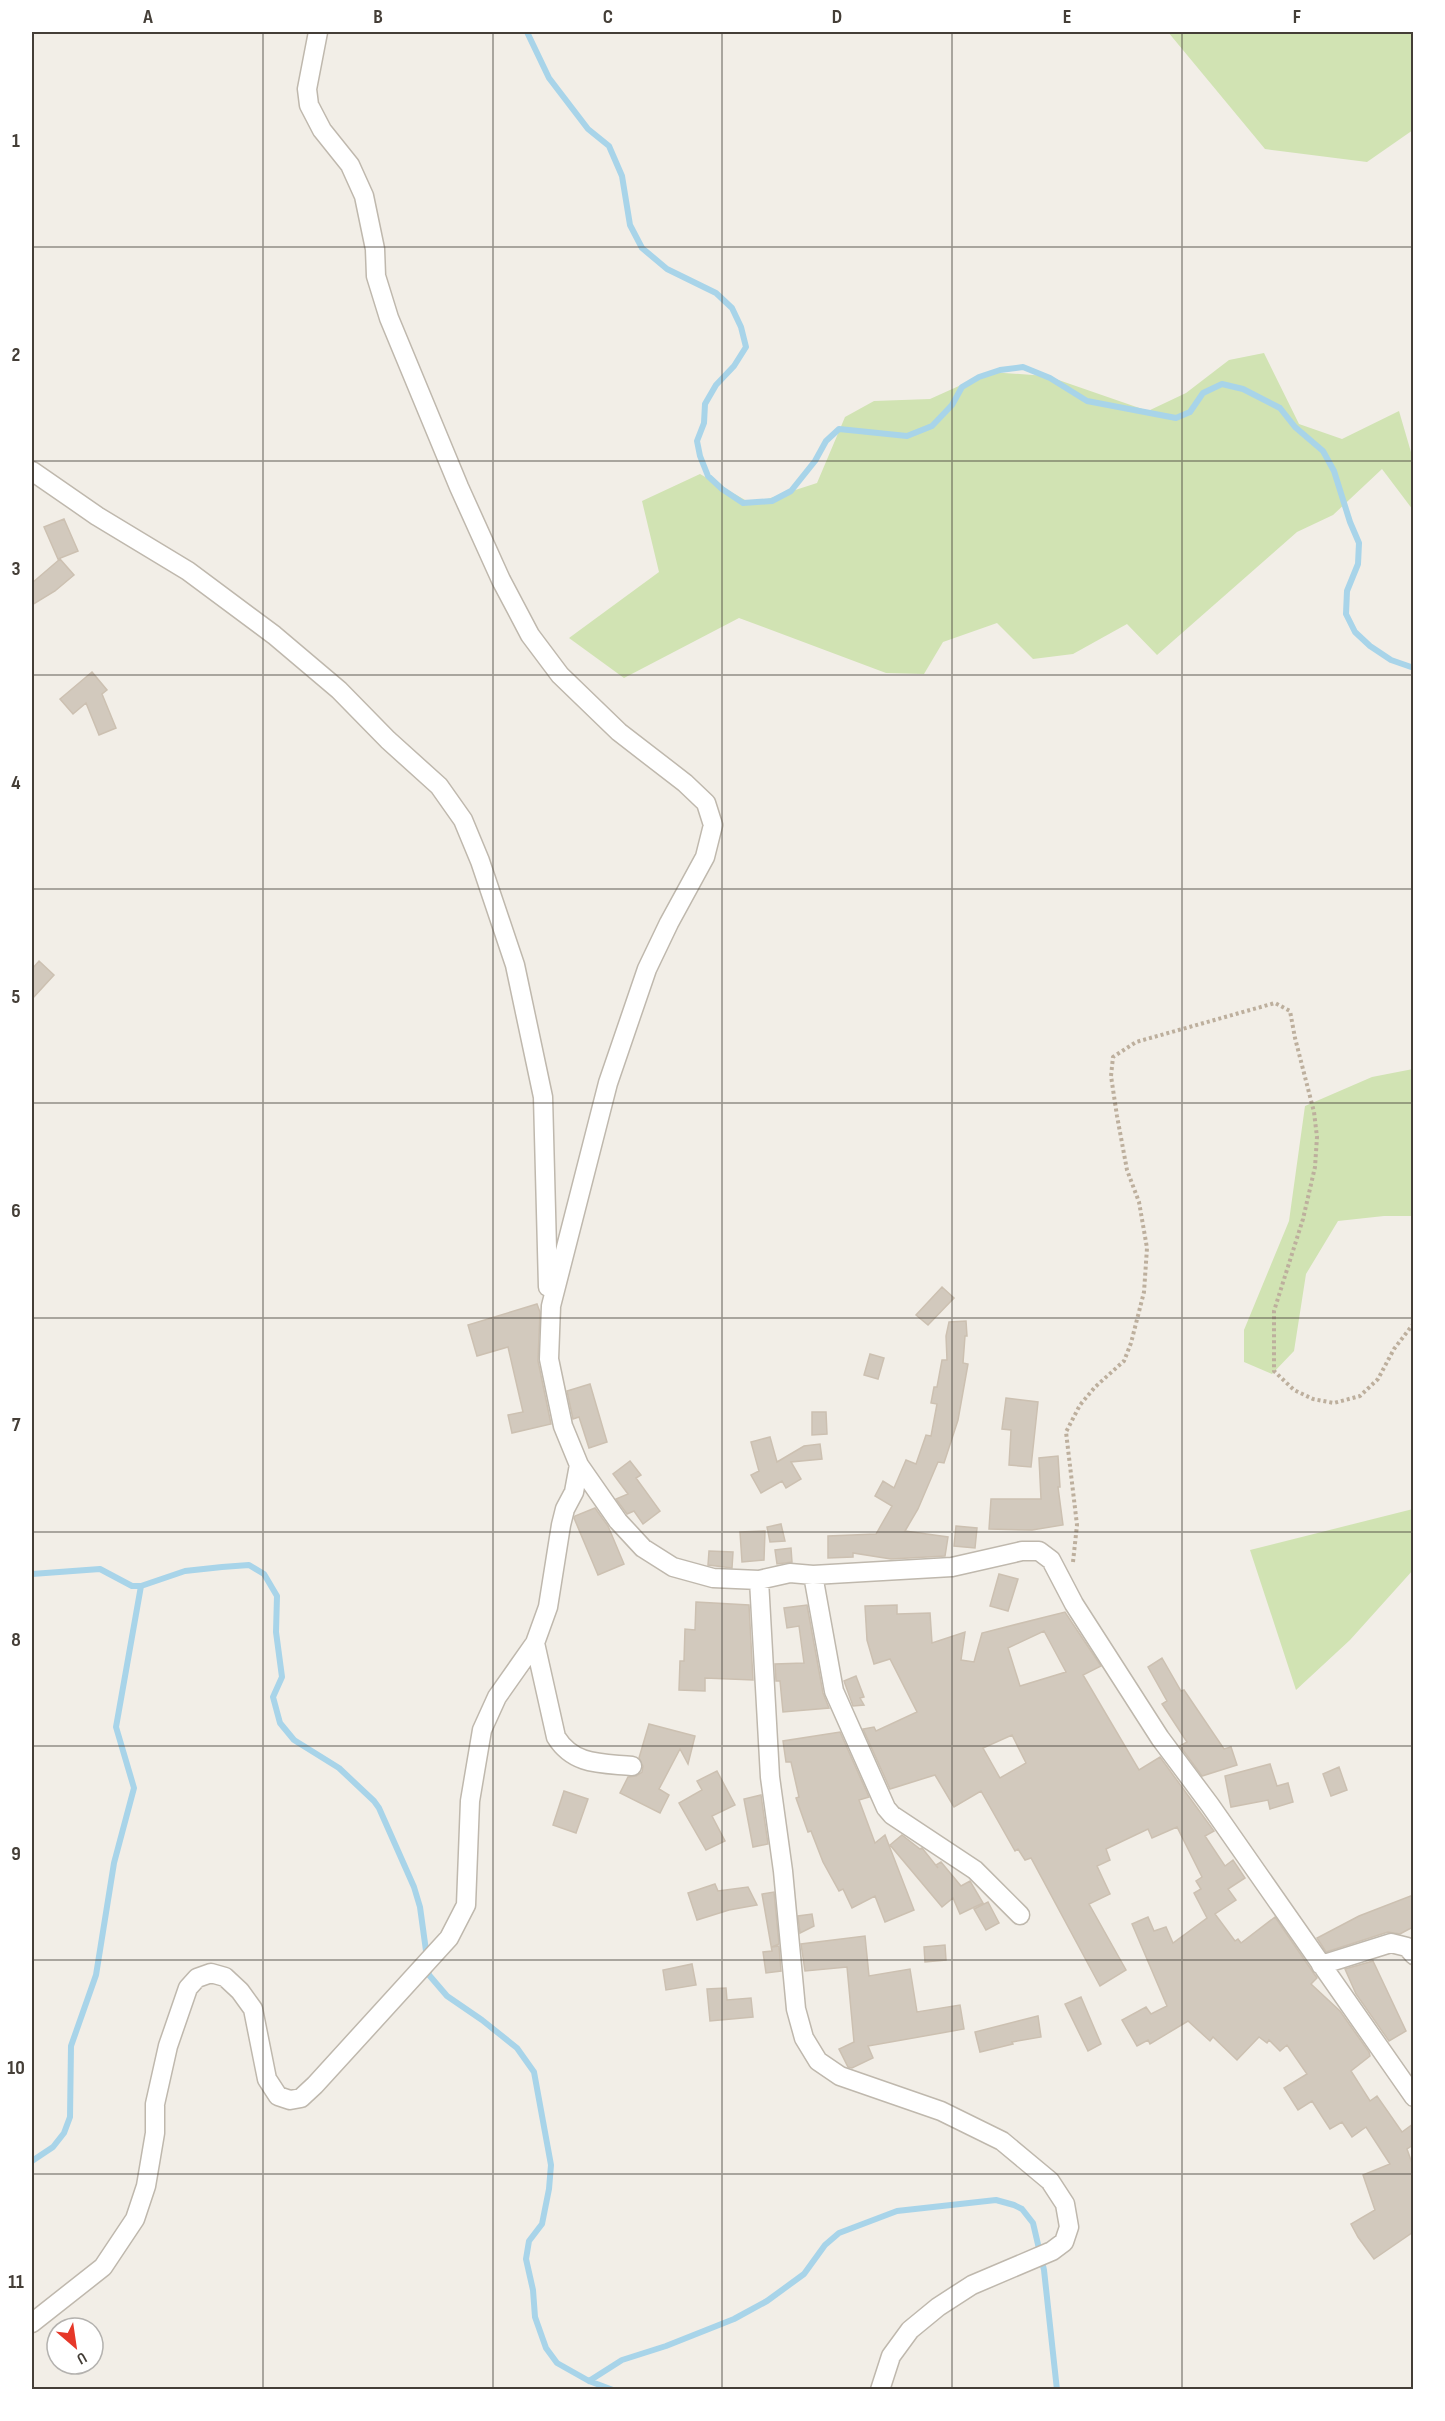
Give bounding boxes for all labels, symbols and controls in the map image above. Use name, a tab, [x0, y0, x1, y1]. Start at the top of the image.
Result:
text: A	[142, 5, 153, 29]
text: B	[373, 5, 383, 29]
text: C	[603, 5, 613, 29]
text: D	[832, 5, 842, 29]
text: E	[1063, 5, 1071, 29]
text: F	[1293, 5, 1301, 29]
text: 1	[12, 129, 20, 153]
text: 2	[12, 343, 20, 367]
text: 3	[12, 557, 21, 581]
text: 4	[11, 771, 21, 795]
text: 5	[12, 985, 21, 1009]
text: 6	[11, 1199, 21, 1223]
text: 7	[12, 1413, 21, 1437]
text: 8	[11, 1628, 21, 1652]
text: 9	[11, 1842, 21, 1866]
text: 10	[7, 2056, 25, 2080]
text: 11	[8, 2270, 24, 2294]
north arrow	[45, 2316, 105, 2376]
text: U	[73, 2347, 90, 2368]

